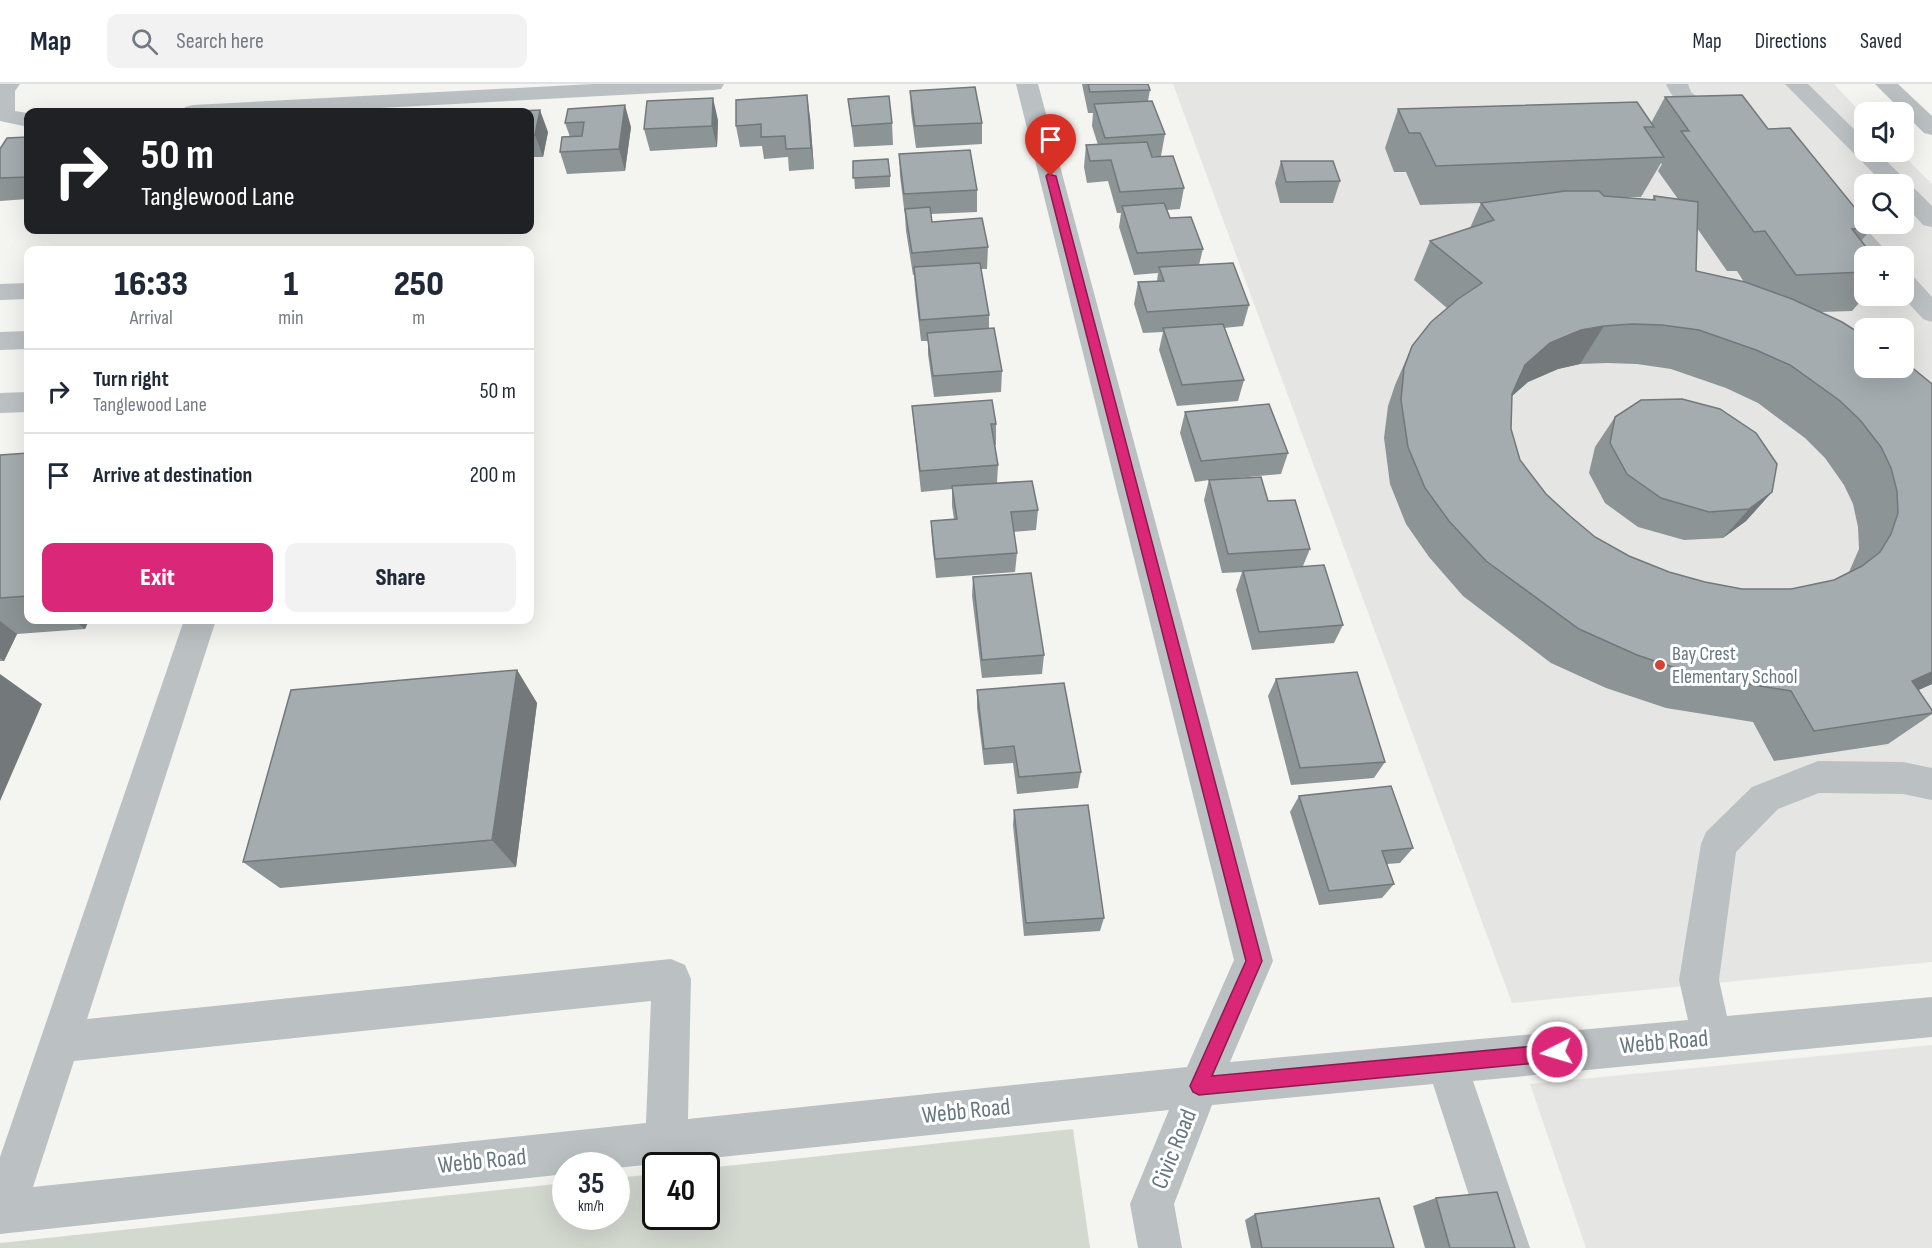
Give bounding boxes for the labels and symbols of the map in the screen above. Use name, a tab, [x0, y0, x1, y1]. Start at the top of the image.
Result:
pin	[1025, 114, 1076, 176]
place label: Bay Crest Elementary School	[1672, 642, 1798, 689]
marker: Bay Crest Elementary School	[1653, 658, 1667, 672]
position arrow	[1525, 1020, 1589, 1084]
street label: Webb Road	[1619, 1024, 1709, 1060]
street label: Webb Road	[920, 1092, 1012, 1130]
street label: Civic Road	[1145, 1105, 1203, 1193]
street label: Webb Road	[436, 1142, 528, 1180]
speed limit sign: 40	[642, 1152, 720, 1230]

